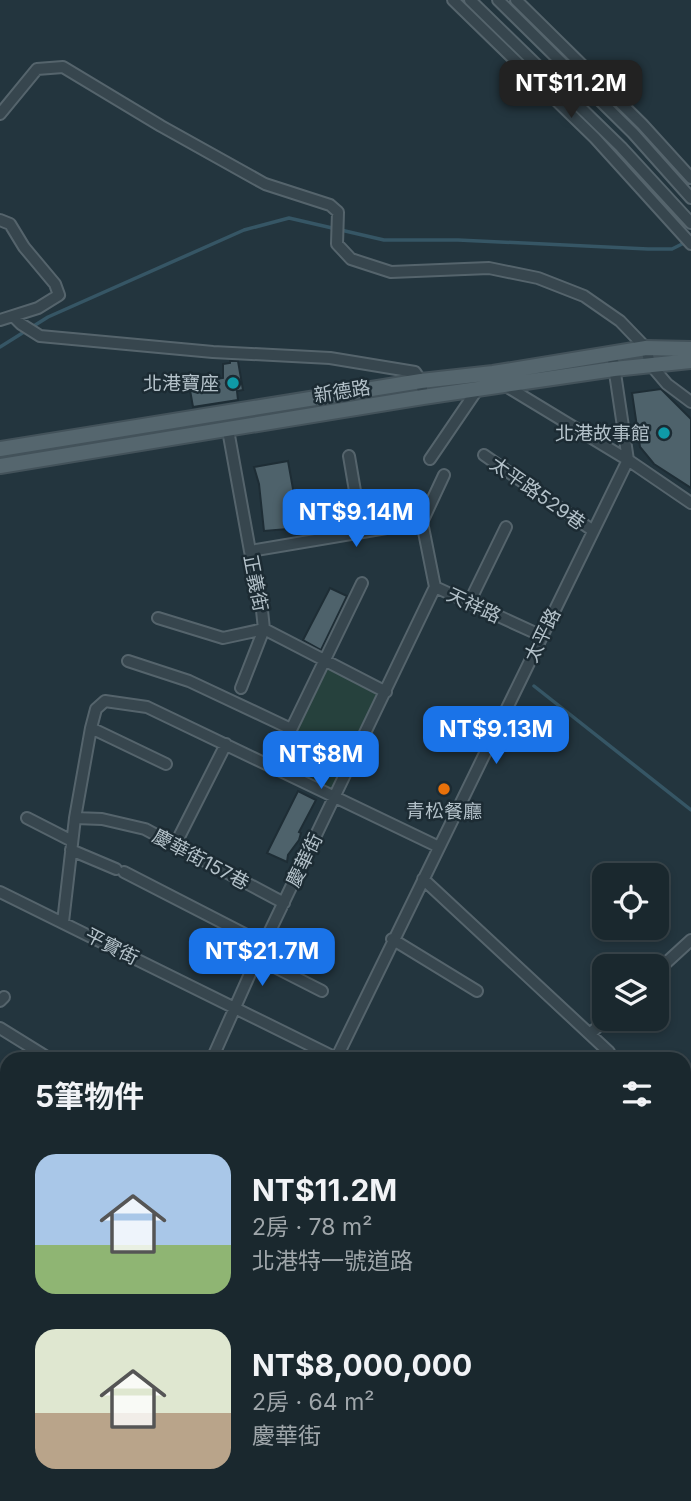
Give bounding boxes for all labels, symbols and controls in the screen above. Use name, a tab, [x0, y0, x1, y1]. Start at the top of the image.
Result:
pin: NT$11.2M	[499, 60, 643, 120]
text: NT$11.2M	[515, 69, 627, 97]
place label: 北港寶座	[143, 372, 219, 395]
marker: 北港寶座	[225, 375, 241, 391]
street label: 新德路	[312, 376, 372, 407]
place label: 北港故事館	[555, 422, 650, 445]
marker: 北港故事館	[656, 425, 672, 441]
street label: 太平路529巷	[486, 452, 590, 535]
pin: NT$9.14M	[284, 490, 428, 549]
text: NT$9.14M	[299, 498, 413, 526]
street label: 正義街	[239, 553, 272, 613]
street label: 天祥路	[443, 583, 504, 628]
street label: 太平路	[520, 605, 565, 666]
pin: NT$9.13M	[424, 706, 568, 766]
text: NT$9.13M	[439, 715, 553, 743]
pin: NT$8M	[272, 732, 370, 791]
text: NT$8M	[279, 740, 363, 768]
marker: 青松餐廳	[436, 781, 452, 797]
place label: 青松餐廳	[406, 800, 482, 823]
street label: 慶華街157巷	[149, 824, 253, 894]
street label: 慶華街	[282, 830, 327, 891]
map controls	[592, 863, 669, 1031]
button: locate	[592, 863, 669, 940]
street label: 平實街	[81, 923, 142, 970]
pin: NT$21.7M	[190, 928, 334, 988]
text: NT$21.7M	[205, 937, 319, 965]
button: layers	[592, 954, 669, 1031]
icon: filters	[618, 1075, 656, 1113]
text: 5筆物件	[35, 1078, 144, 1114]
text: NT$11.2M	[252, 1172, 397, 1208]
icon: home	[91, 1182, 175, 1266]
text: 2房 · 78 m²	[252, 1213, 372, 1241]
text: 北港特一號道路	[252, 1247, 413, 1275]
text: NT$8,000,000	[252, 1347, 472, 1383]
icon: home	[91, 1357, 175, 1441]
text: 2房 · 64 m²	[252, 1388, 375, 1416]
text: 慶華街	[252, 1422, 321, 1450]

